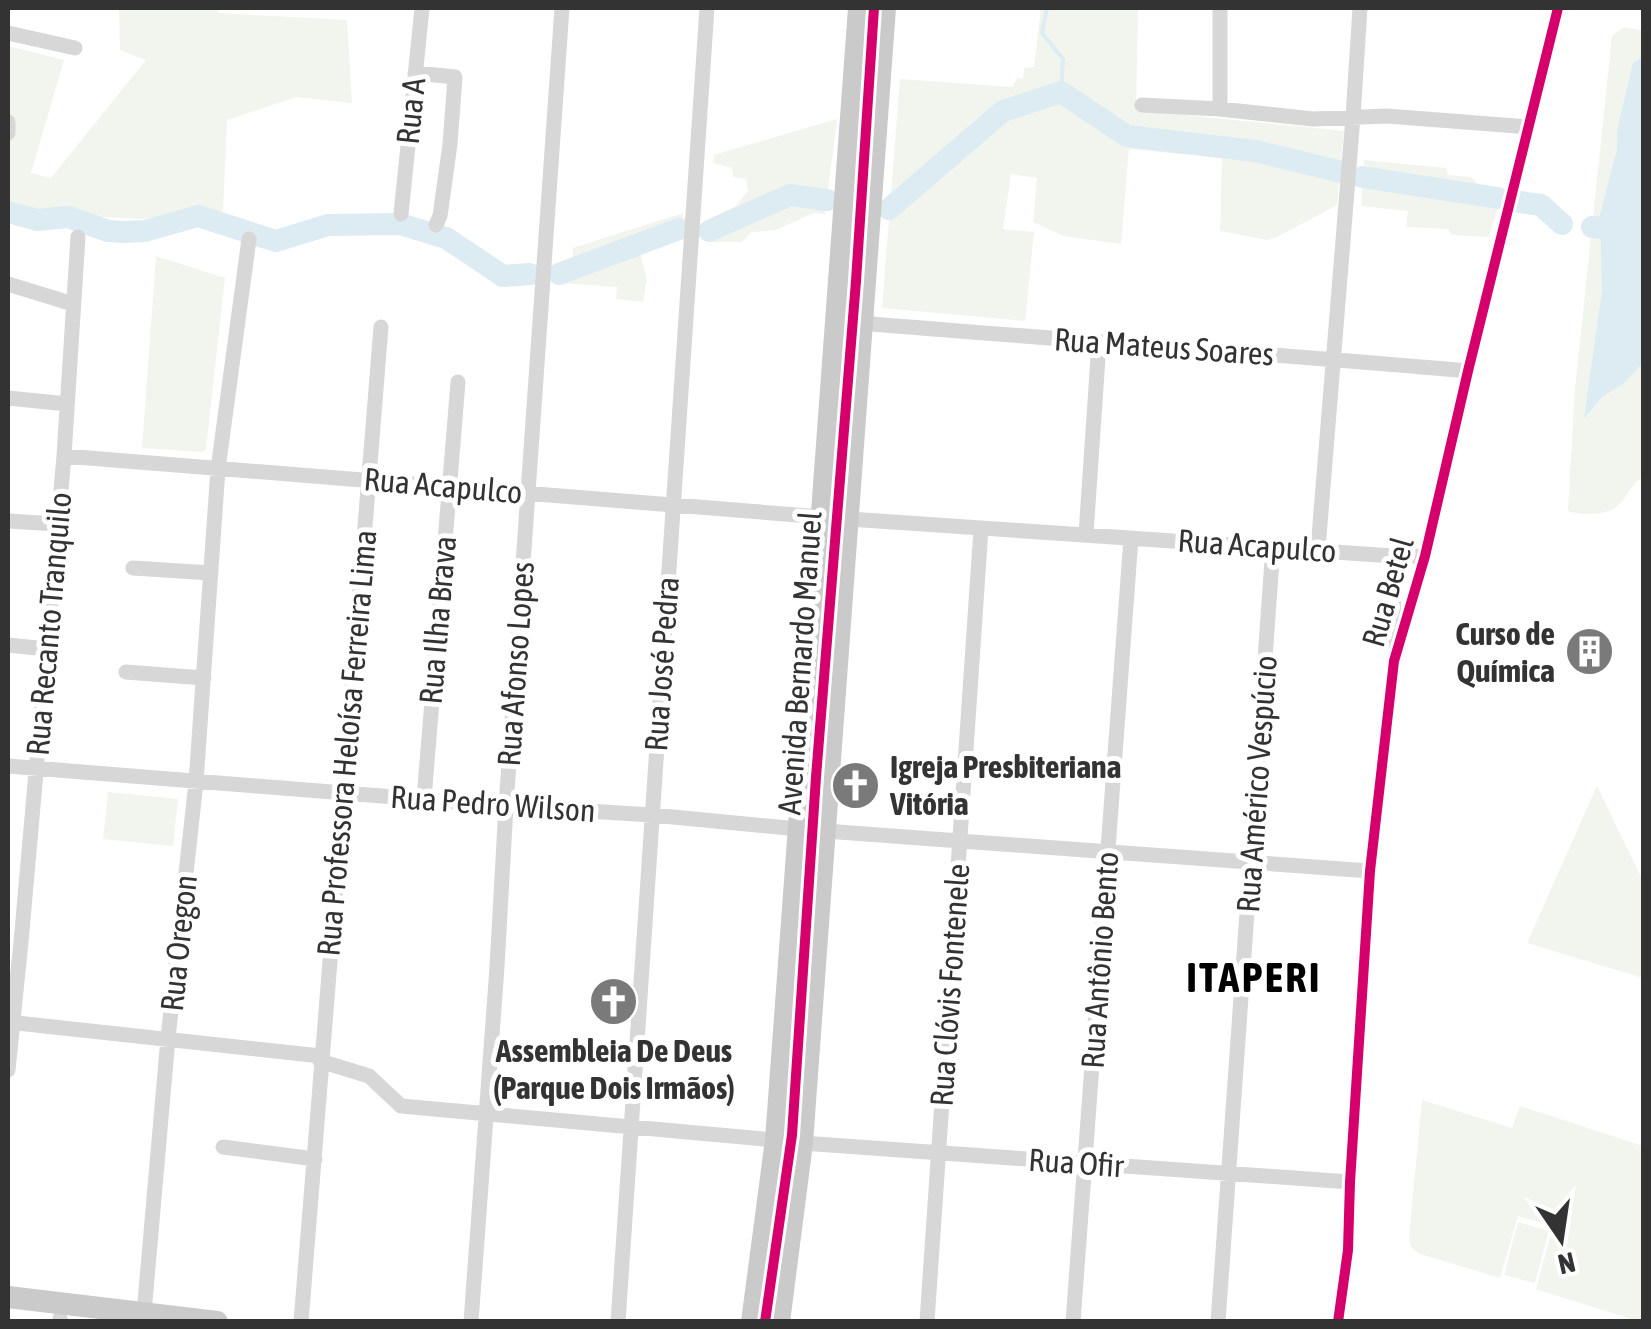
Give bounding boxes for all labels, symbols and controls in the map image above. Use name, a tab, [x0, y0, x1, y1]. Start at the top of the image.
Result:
street label: Rua A	[389, 76, 432, 146]
street label: Rua Mateus Soares	[1053, 320, 1275, 373]
street label: Rua Acapulco	[362, 460, 524, 511]
street label: Rua Recanto Tranquilo	[19, 491, 78, 757]
street label: Avenida Bernardo Manuel	[770, 509, 829, 816]
street label: Rua Acapulco	[1177, 522, 1338, 569]
street label: Rua Professora Heloísa Ferreira Lima	[309, 528, 384, 957]
street label: Rua Betel	[1354, 532, 1421, 651]
street label: Rua Ilha Brava	[412, 534, 463, 706]
street label: Rua Afonso Lopes	[490, 560, 541, 767]
street label: Rua José Pedra	[637, 575, 686, 752]
place label: Curso de Química	[1455, 615, 1555, 689]
building icon: Curso de Química	[1564, 626, 1616, 678]
street label: Rua Américo Vespúcio	[1229, 654, 1284, 914]
place label: Igreja Presbiteriana Vitória	[889, 748, 1122, 822]
church icon: Igreja Presbiteriana Vitória	[829, 759, 881, 811]
street label: Rua Pedro Wilson	[389, 778, 597, 829]
street label: Rua Antônio Bento	[1073, 850, 1126, 1070]
street label: Rua Clóvis Fontenele	[923, 862, 976, 1108]
street label: Rua Oregon	[153, 873, 204, 1013]
district label: ITAPERI	[1186, 953, 1322, 1001]
church icon: Assembleia De Deus (Parque Dois Irmãos)	[588, 975, 640, 1027]
place label: Assembleia De Deus (Parque Dois Irmãos)	[493, 1032, 735, 1106]
street label: Rua Ofir	[1027, 1141, 1125, 1184]
north arrow	[1511, 1189, 1611, 1289]
text: N	[1555, 1246, 1578, 1281]

